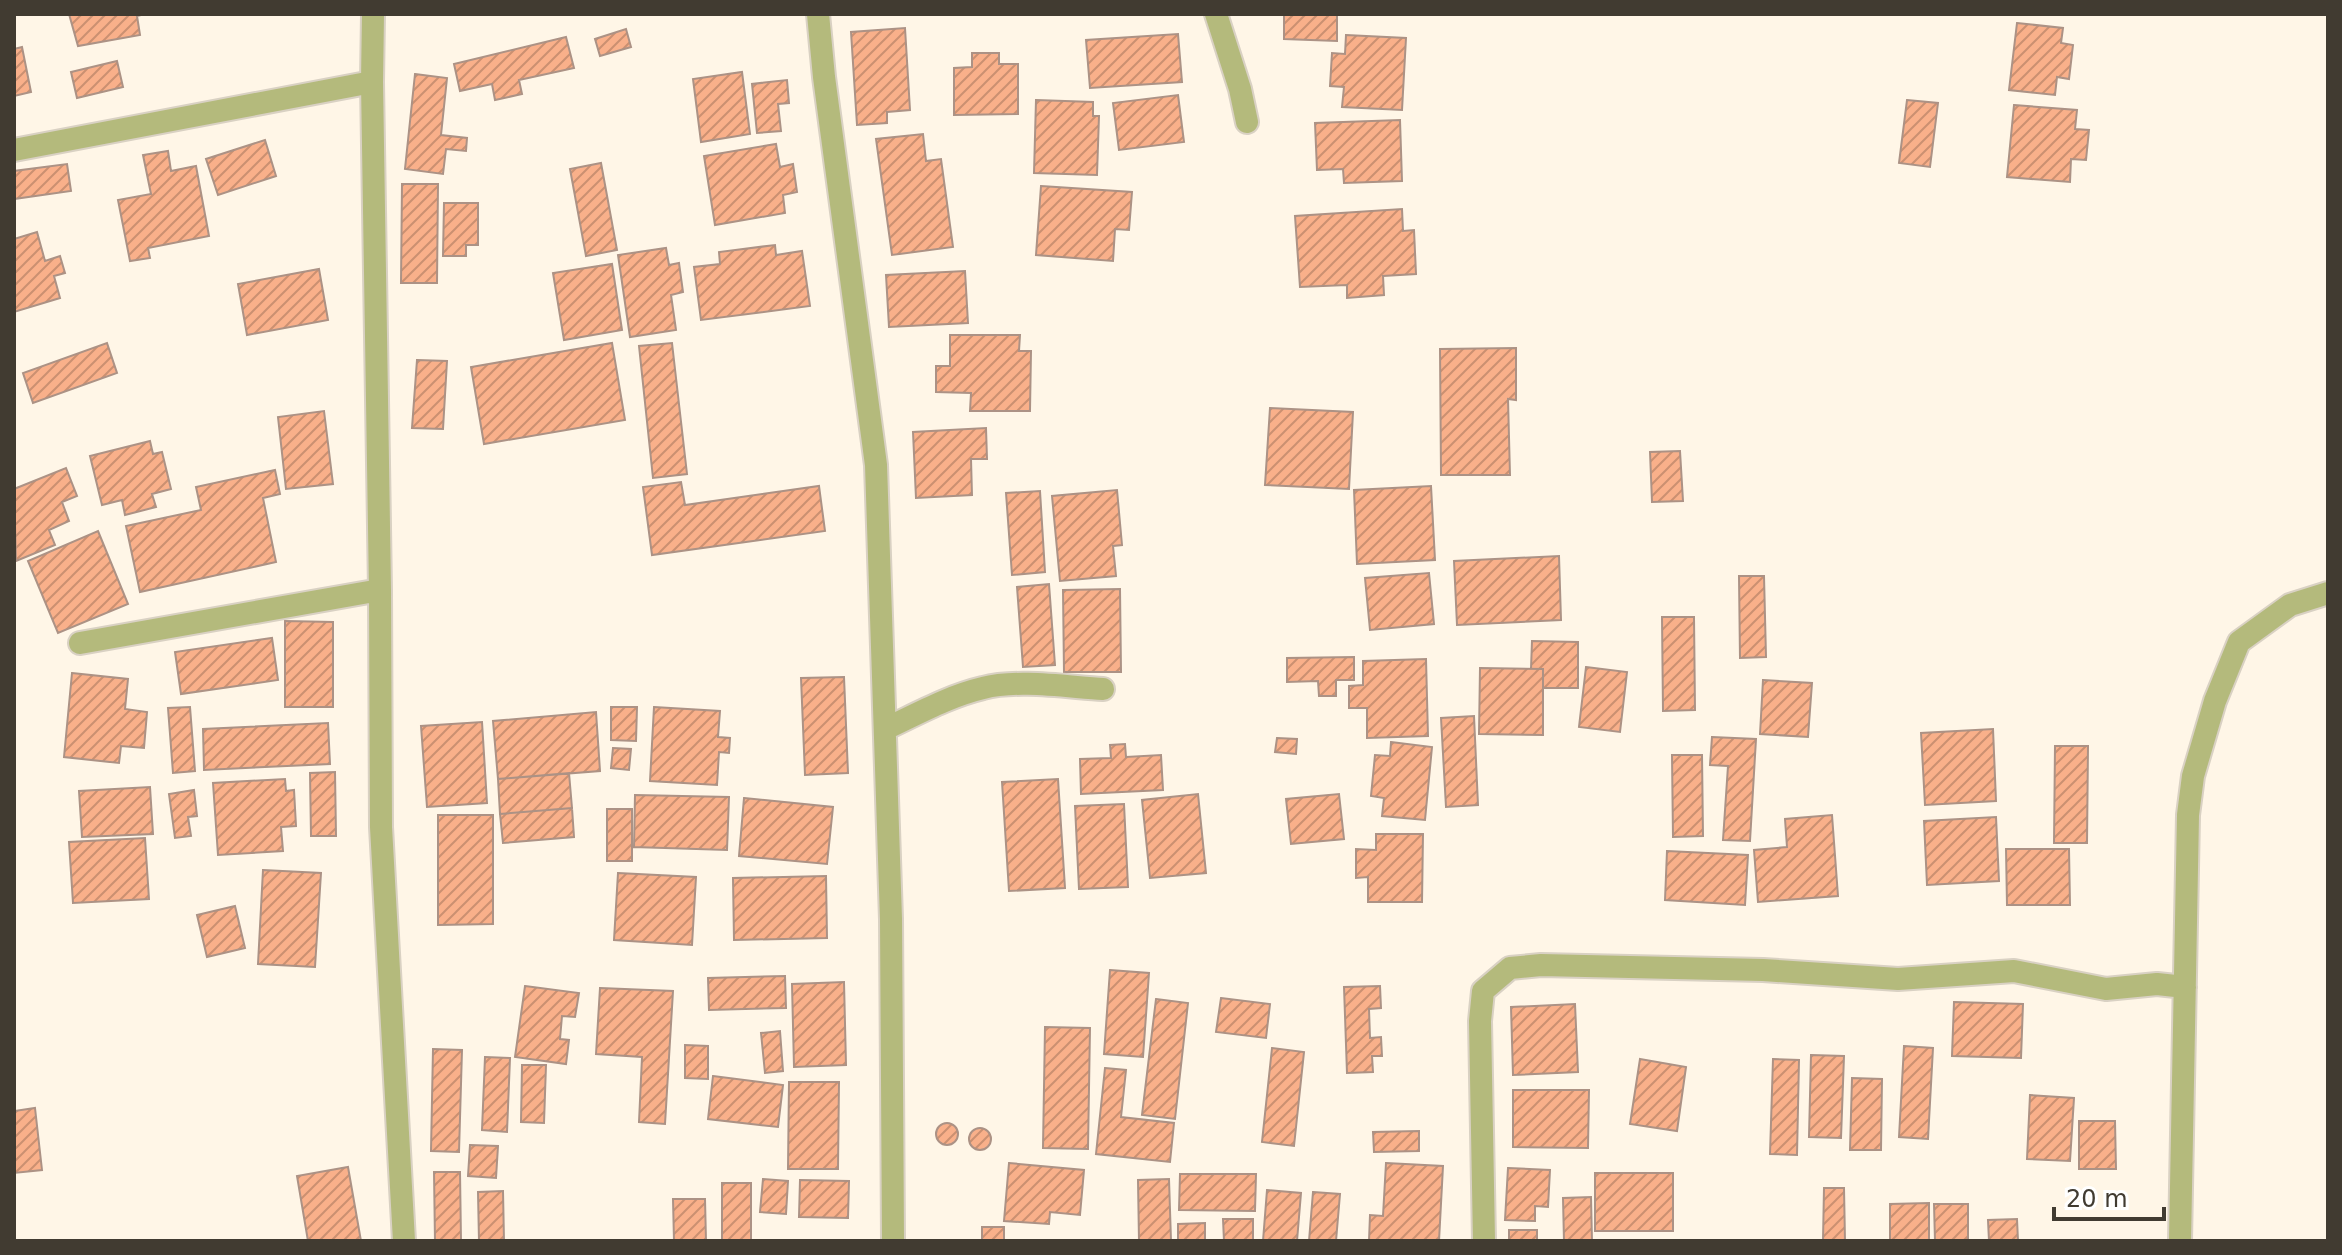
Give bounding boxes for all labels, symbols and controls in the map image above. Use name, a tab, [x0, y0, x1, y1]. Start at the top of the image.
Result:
scale bar	[2054, 1171, 2164, 1221]
text: 20 m	[2066, 1185, 2128, 1213]

